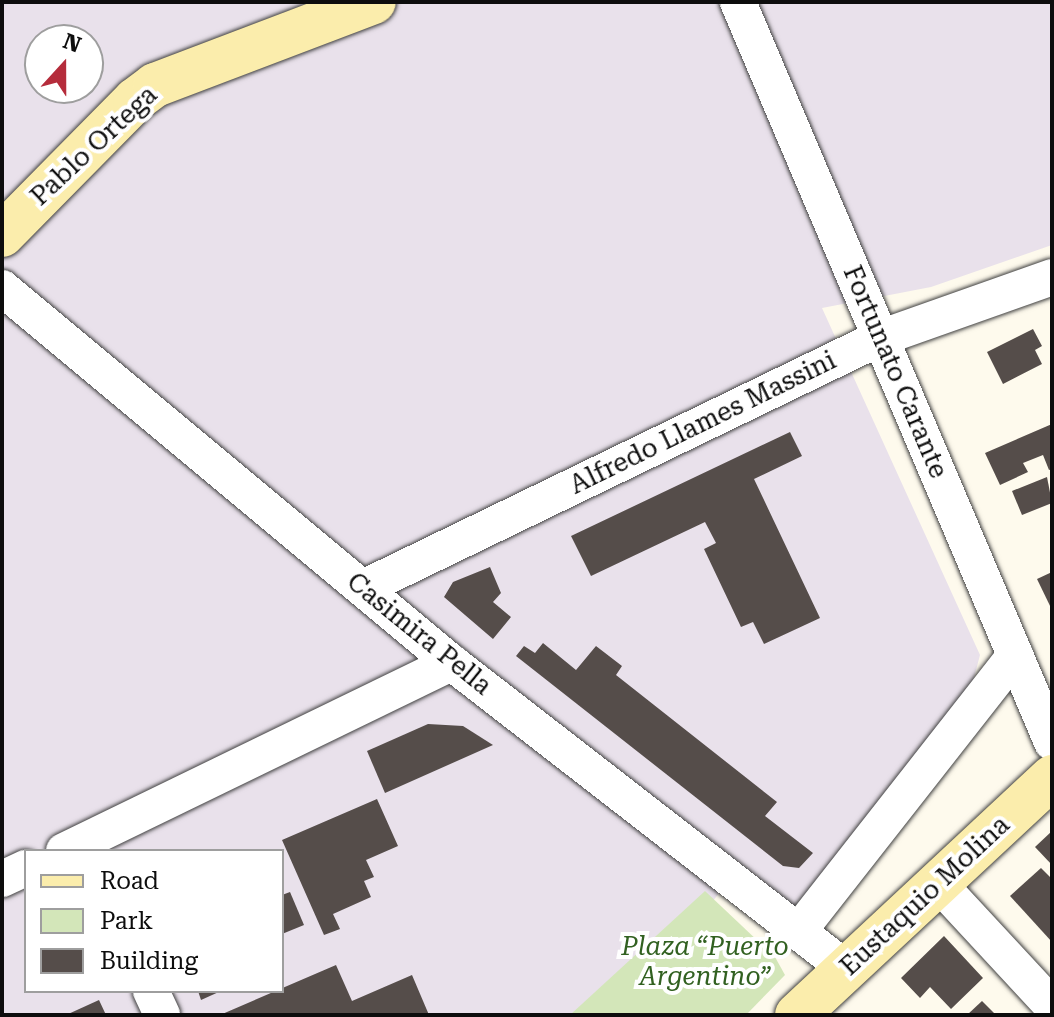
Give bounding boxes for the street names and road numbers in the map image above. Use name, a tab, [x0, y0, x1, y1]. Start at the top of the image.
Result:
street label: Pablo Ortega	[24, 80, 164, 212]
street label: Fortunato Carante	[836, 261, 954, 483]
street label: Alfredo Llames Massini	[565, 345, 841, 501]
street label: Casimira Pella	[340, 566, 498, 702]
street label: Eustaquio Molina	[834, 810, 1016, 982]

